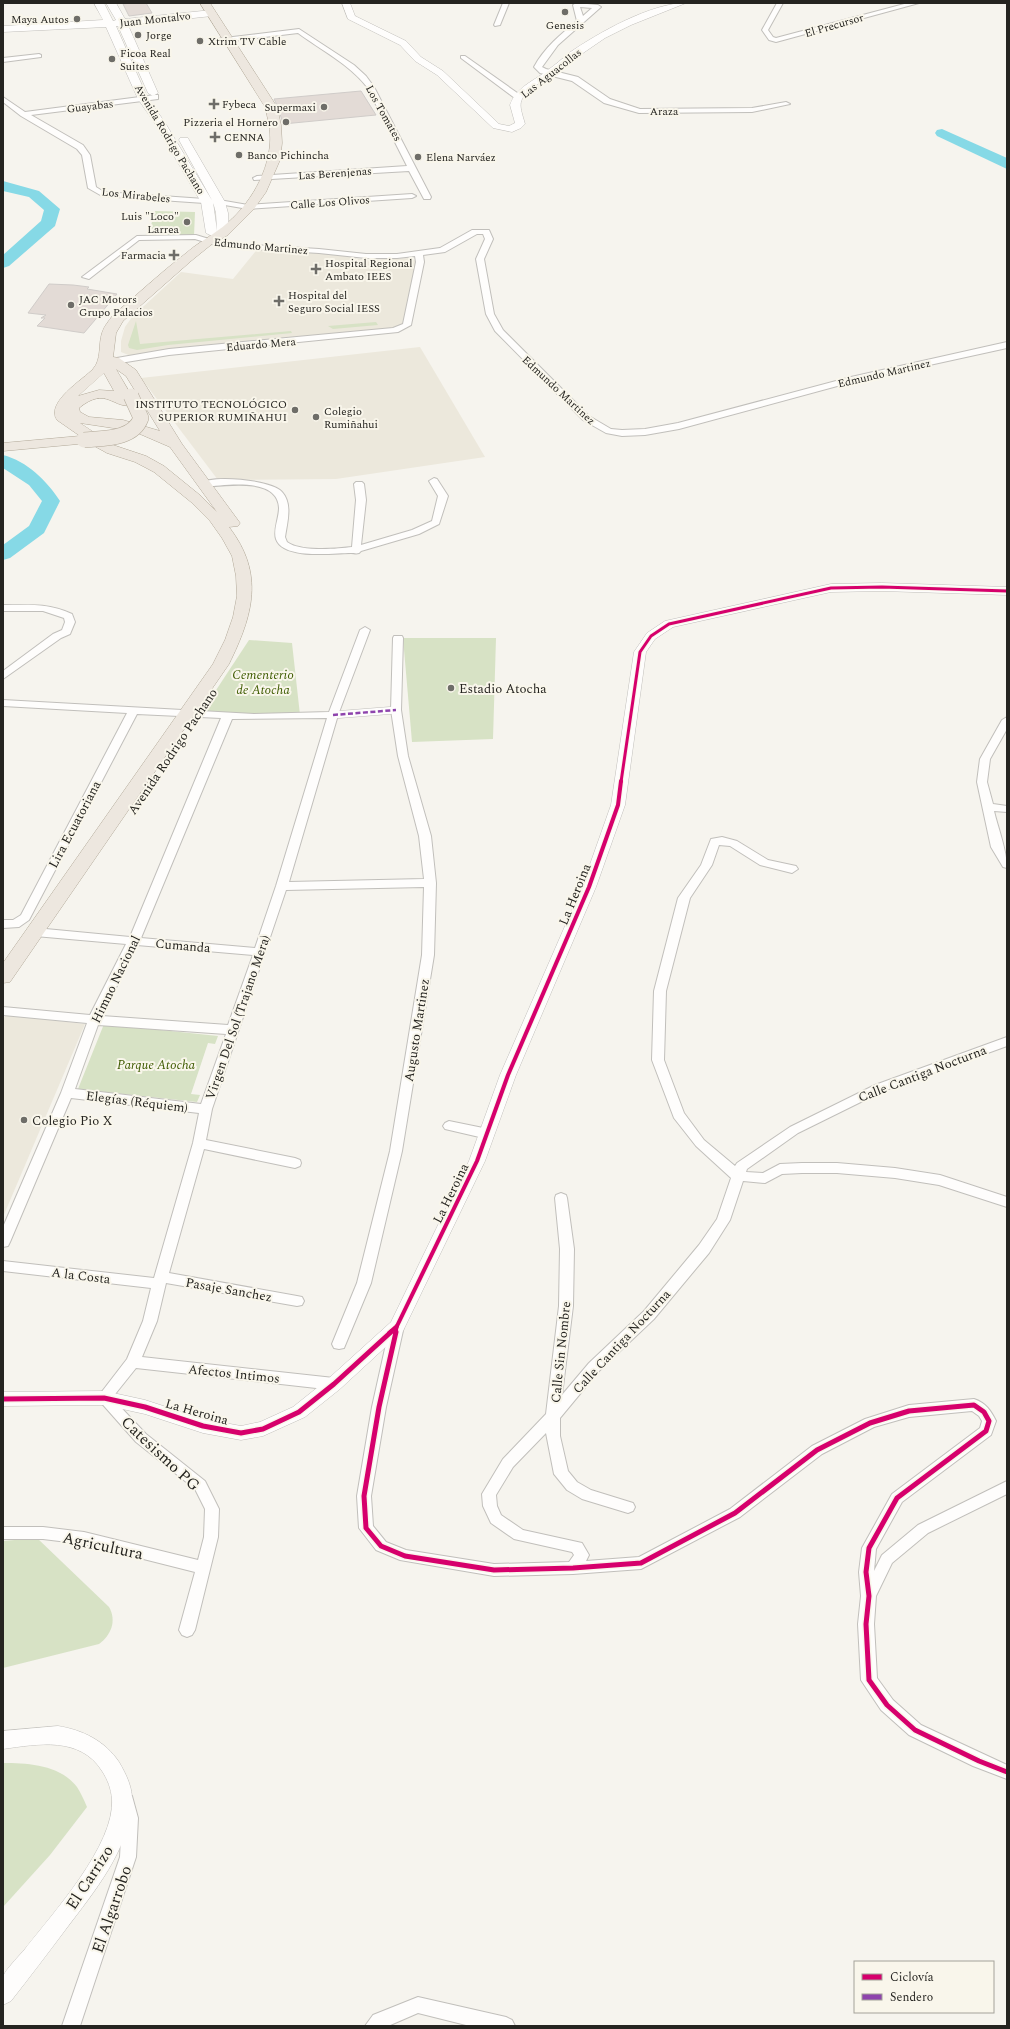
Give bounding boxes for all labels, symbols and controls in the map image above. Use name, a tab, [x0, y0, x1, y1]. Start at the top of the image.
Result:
street label: Juan Montalvo	[119, 7, 192, 32]
marker: Genesis	[560, 7, 570, 17]
street label: El Precursor	[803, 9, 866, 42]
place label: Maya Autos	[11, 11, 69, 28]
marker: Maya Autos	[72, 14, 82, 24]
place label: Genesis	[546, 17, 584, 34]
place label: Jorge	[146, 27, 172, 44]
marker: Jorge	[133, 30, 143, 40]
place label: Xtrim TV Cable	[208, 33, 286, 50]
marker: Xtrim TV Cable	[195, 36, 205, 46]
street label: Las Aguacollas	[517, 44, 585, 103]
place label: Ficoa Real Suites	[120, 45, 171, 75]
marker: Ficoa Real Suites	[107, 54, 117, 64]
street label: Avenida Rodrigo Pachano	[130, 81, 209, 198]
street label: Los Tomates	[361, 82, 406, 144]
street label: Guayabas	[66, 95, 114, 118]
place label: Fybeca	[222, 96, 257, 113]
marker: Fybeca	[209, 99, 219, 109]
place label: Supermaxi	[264, 99, 316, 116]
marker: Supermaxi	[319, 102, 329, 112]
street label: Araza	[650, 103, 679, 120]
place label: Pizzeria el Hornero	[183, 114, 278, 131]
marker: Pizzeria el Hornero	[281, 117, 291, 127]
place label: CENNA	[224, 129, 265, 146]
marker: CENNA	[209, 131, 221, 143]
place label: Banco Pichincha	[247, 147, 330, 164]
place label: Elena Narváez	[426, 149, 496, 166]
marker: Banco Pichincha	[234, 150, 244, 160]
marker: Elena Narváez	[413, 152, 423, 162]
street label: Las Berenjenas	[298, 162, 372, 185]
street label: Los Mirabeles	[101, 183, 171, 208]
street label: Calle Los Olivos	[290, 191, 370, 214]
place label: Luis "Loco" Larrea	[121, 208, 180, 238]
marker: Luis "Loco" Larrea	[182, 217, 192, 227]
street label: Edmundo Martinez	[213, 234, 309, 259]
place label: Farmacia	[121, 247, 167, 264]
marker: Farmacia	[169, 250, 179, 260]
place label: Hospital Regional Ambato IEES	[325, 255, 412, 285]
marker: Hospital Regional Ambato IEES	[310, 263, 322, 275]
place label: Hospital del Seguro Social IESS	[288, 287, 380, 317]
place label: JAC Motors Grupo Palacios	[79, 291, 153, 321]
marker: Hospital del Seguro Social IESS	[273, 295, 285, 307]
marker: JAC Motors Grupo Palacios	[66, 300, 76, 310]
street label: Eduardo Mera	[226, 333, 297, 356]
street label: Edmundo Martinez	[518, 352, 599, 429]
street label: Edmundo Martinez	[836, 355, 932, 392]
place label: INSTITUTO TECNOLÓGICO SUPERIOR RUMIÑAHUI	[135, 396, 287, 426]
place label: Colegio Rumiñahui	[324, 403, 378, 433]
marker: INSTITUTO TECNOLÓGICO SUPERIOR RUMIÑAHUI	[290, 405, 300, 415]
marker: Colegio Rumiñahui	[311, 412, 321, 422]
park label: Cementerio de Atocha	[232, 665, 294, 700]
place label: Estadio Atocha	[459, 679, 547, 699]
marker: Estadio Atocha	[446, 683, 456, 693]
street label: Avenida Rodrigo Pachano	[123, 684, 223, 819]
street label: Lira Ecuatoriana	[43, 777, 107, 872]
street label: La Heroina	[554, 860, 597, 928]
street label: Himno Nacional	[86, 932, 146, 1027]
street label: Virgen Del Sol (Trajano Mera)	[200, 932, 276, 1102]
street label: Cumanda	[154, 934, 212, 958]
street label: Augusto Martinez	[399, 977, 435, 1083]
street label: Calle Cantiga Nocturna	[855, 1040, 990, 1108]
park label: Parque Atocha	[117, 1055, 196, 1075]
street label: Elegías (Réquiem)	[85, 1086, 189, 1118]
place label: Colegio Pio X	[32, 1111, 113, 1131]
marker: Colegio Pio X	[19, 1115, 29, 1125]
street label: La Heroina	[428, 1159, 474, 1227]
street label: A la Costa	[50, 1262, 112, 1290]
street label: Pasaje Sanchez	[184, 1273, 274, 1307]
street label: Calle Cantiga Nocturna	[568, 1285, 676, 1398]
street label: Calle Sin Nombre	[546, 1300, 576, 1404]
street label: Afectos Intimos	[187, 1359, 281, 1389]
street label: La Heroina	[163, 1393, 231, 1431]
street label: Catesismo PG	[115, 1411, 205, 1497]
street label: Agricultura	[60, 1526, 146, 1566]
street label: El Carrizo	[60, 1841, 120, 1914]
street label: El Algarrobo	[86, 1862, 138, 1956]
legend	[854, 1961, 994, 2013]
text: Ciclovía	[890, 1968, 934, 1987]
text: Sendero	[890, 1988, 933, 2007]

